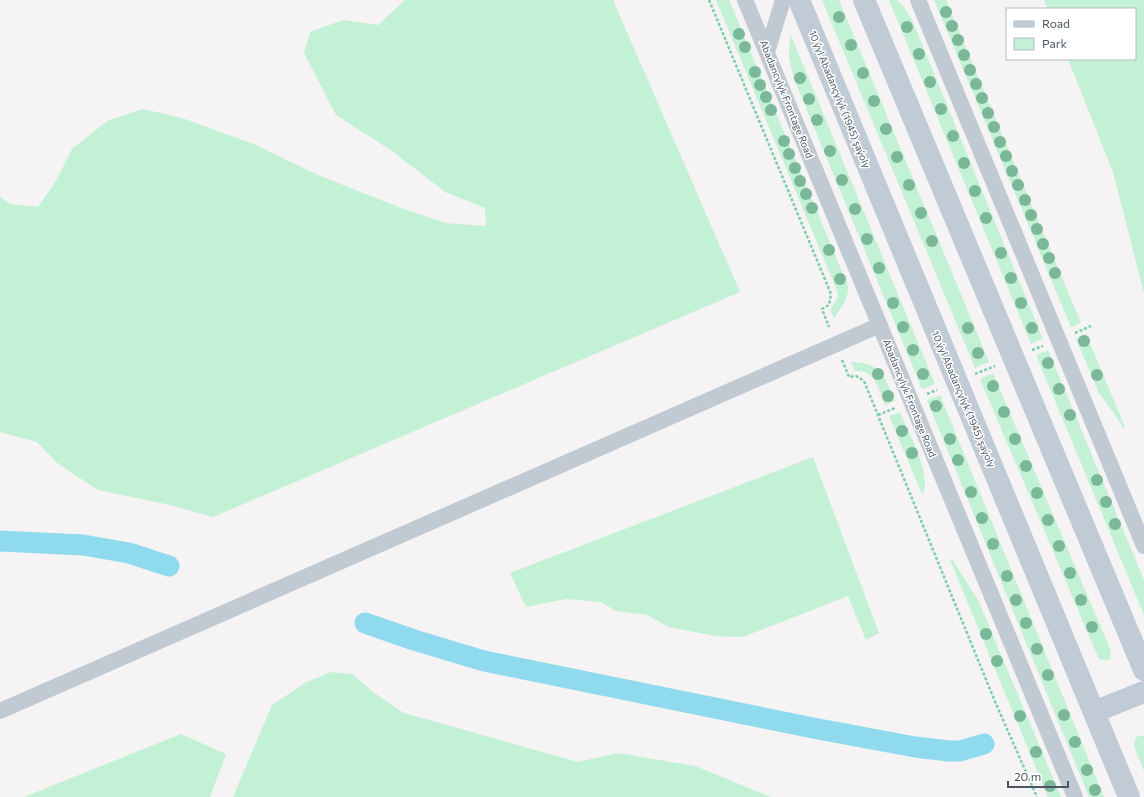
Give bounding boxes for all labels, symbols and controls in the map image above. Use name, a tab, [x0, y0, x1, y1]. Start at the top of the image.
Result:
legend	[1006, 8, 1136, 60]
text: Road	[1042, 16, 1070, 30]
street label: 10 ýyl Abadançylyk (1945) şaýoly	[807, 29, 873, 169]
text: Park	[1042, 36, 1068, 50]
street label: Abadancylyk Frontage Road	[758, 38, 816, 160]
street label: 10 ýyl Abadançylyk (1945) şaýoly	[930, 329, 998, 469]
street label: Abadancylyk Frontage Road	[881, 337, 939, 459]
scale bar	[1008, 763, 1068, 789]
text: 20 m	[1014, 769, 1041, 783]

